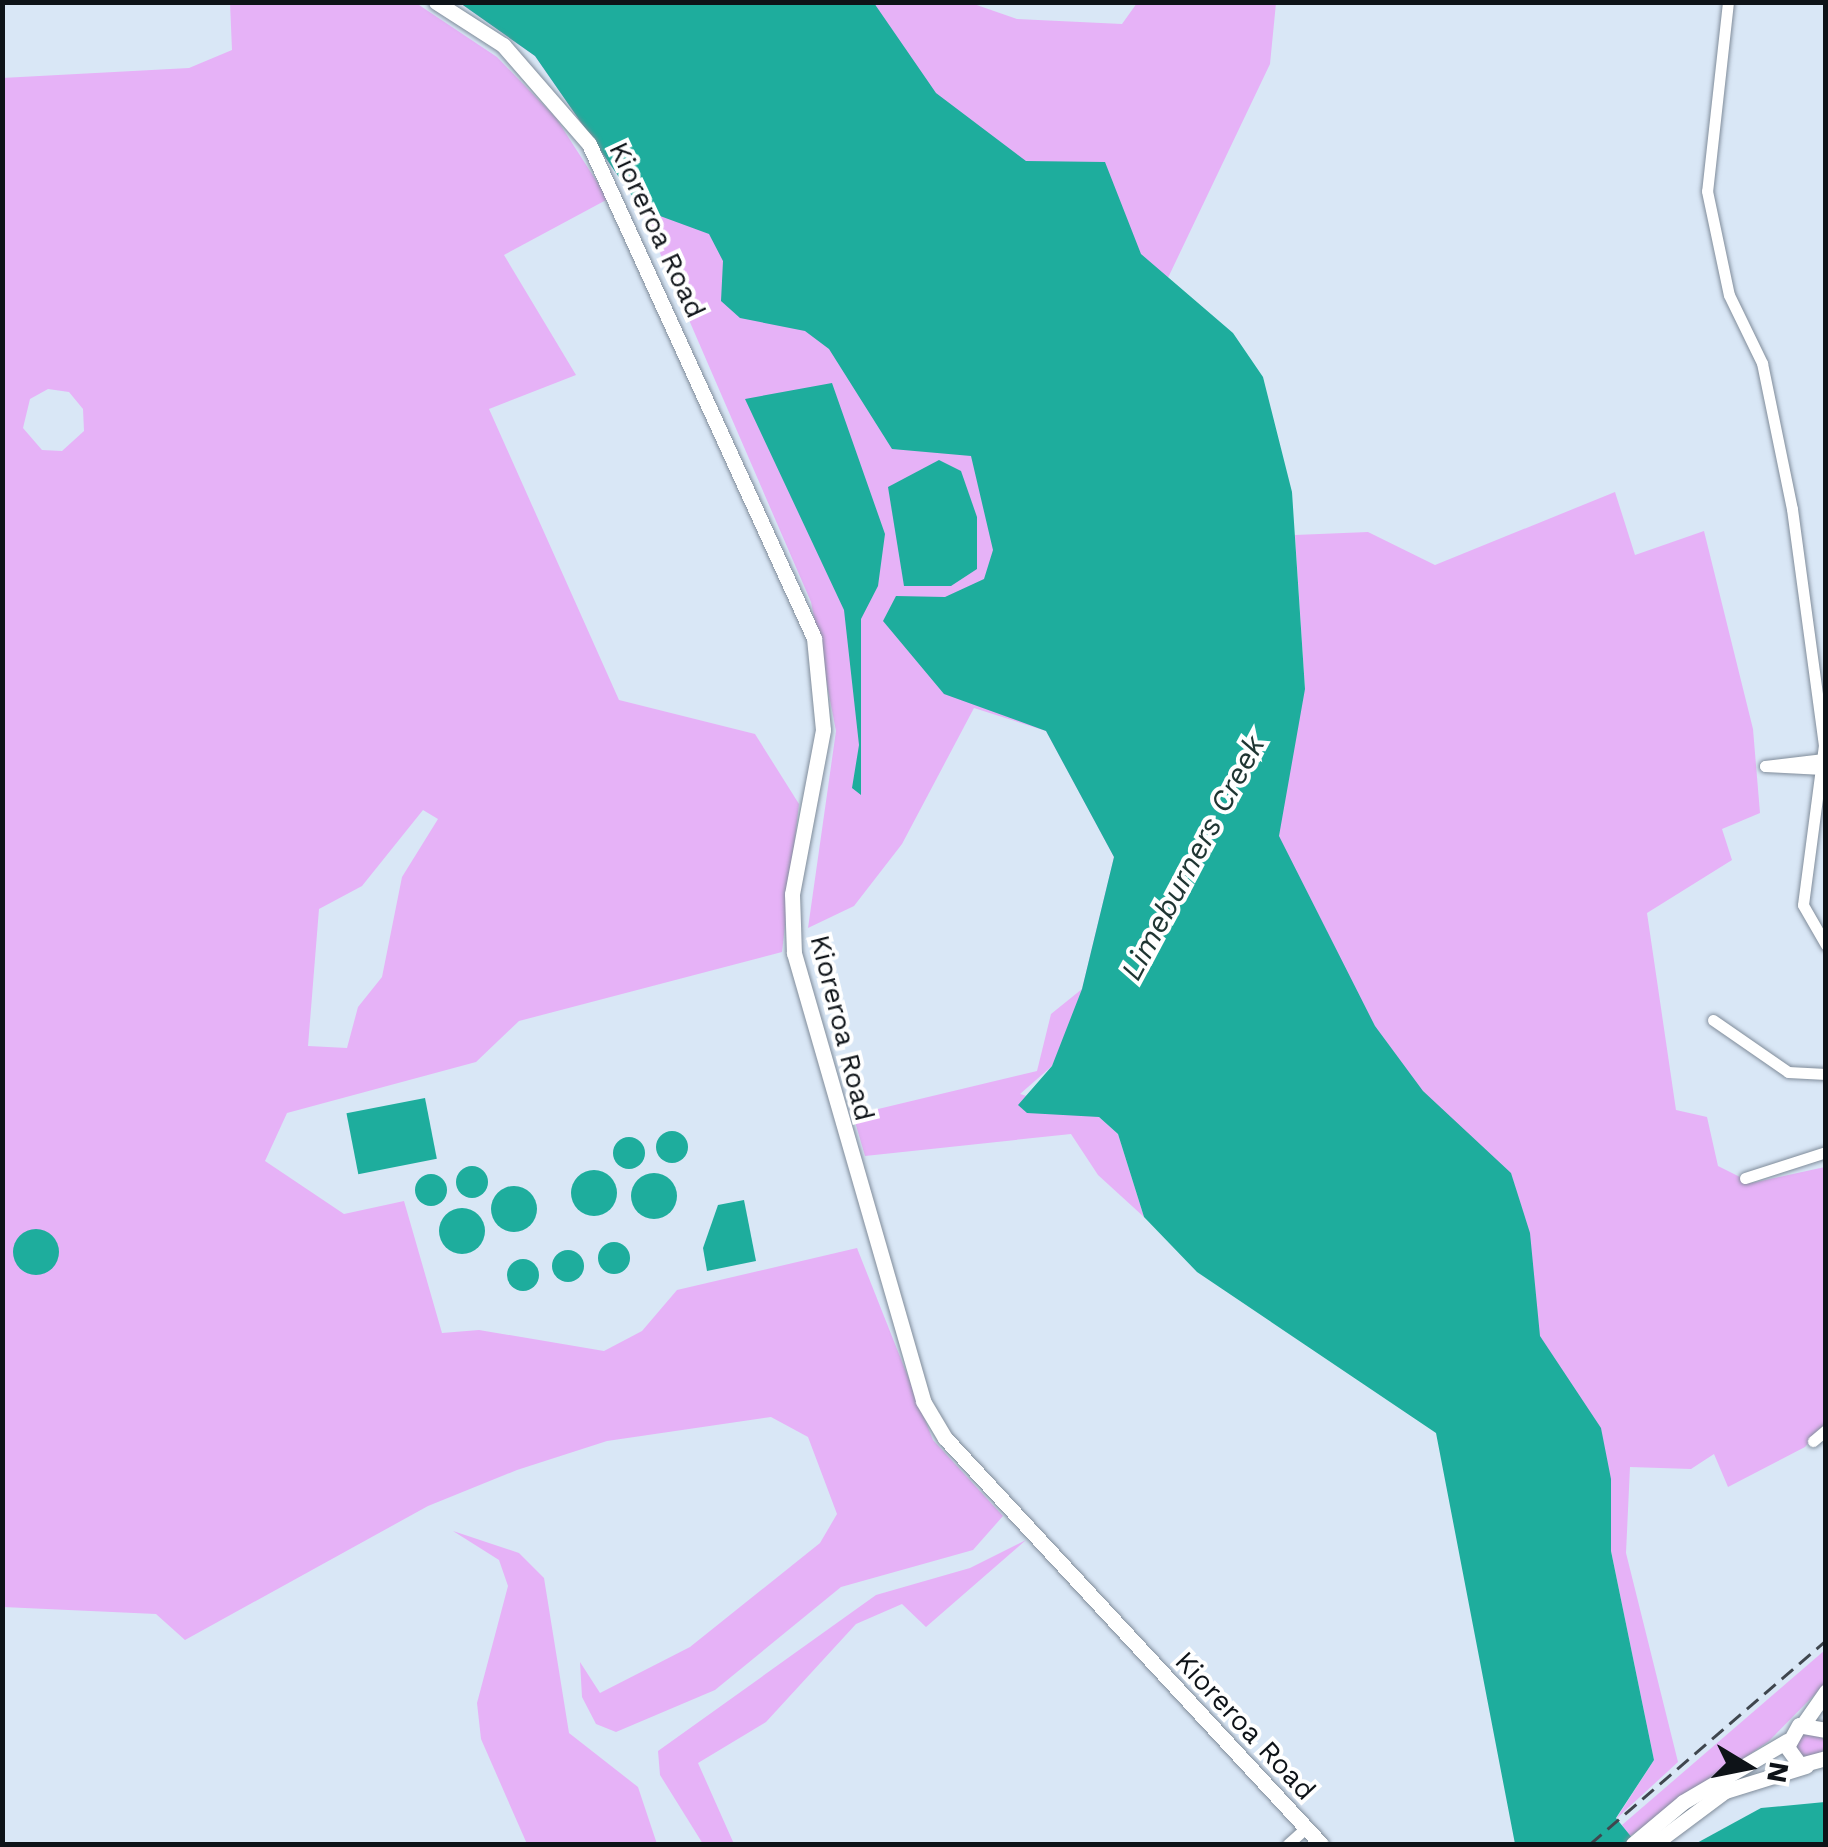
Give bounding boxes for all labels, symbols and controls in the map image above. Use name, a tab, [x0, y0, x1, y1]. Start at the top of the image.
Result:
street label: Kioreroa Road	[601, 136, 713, 324]
water label: Limeburners Creek	[1113, 730, 1273, 986]
street label: Kioreroa Road	[803, 931, 881, 1125]
street label: Kioreroa Road	[1167, 1645, 1323, 1807]
north arrow	[1698, 1717, 1798, 1817]
text: N	[1760, 1759, 1796, 1785]

